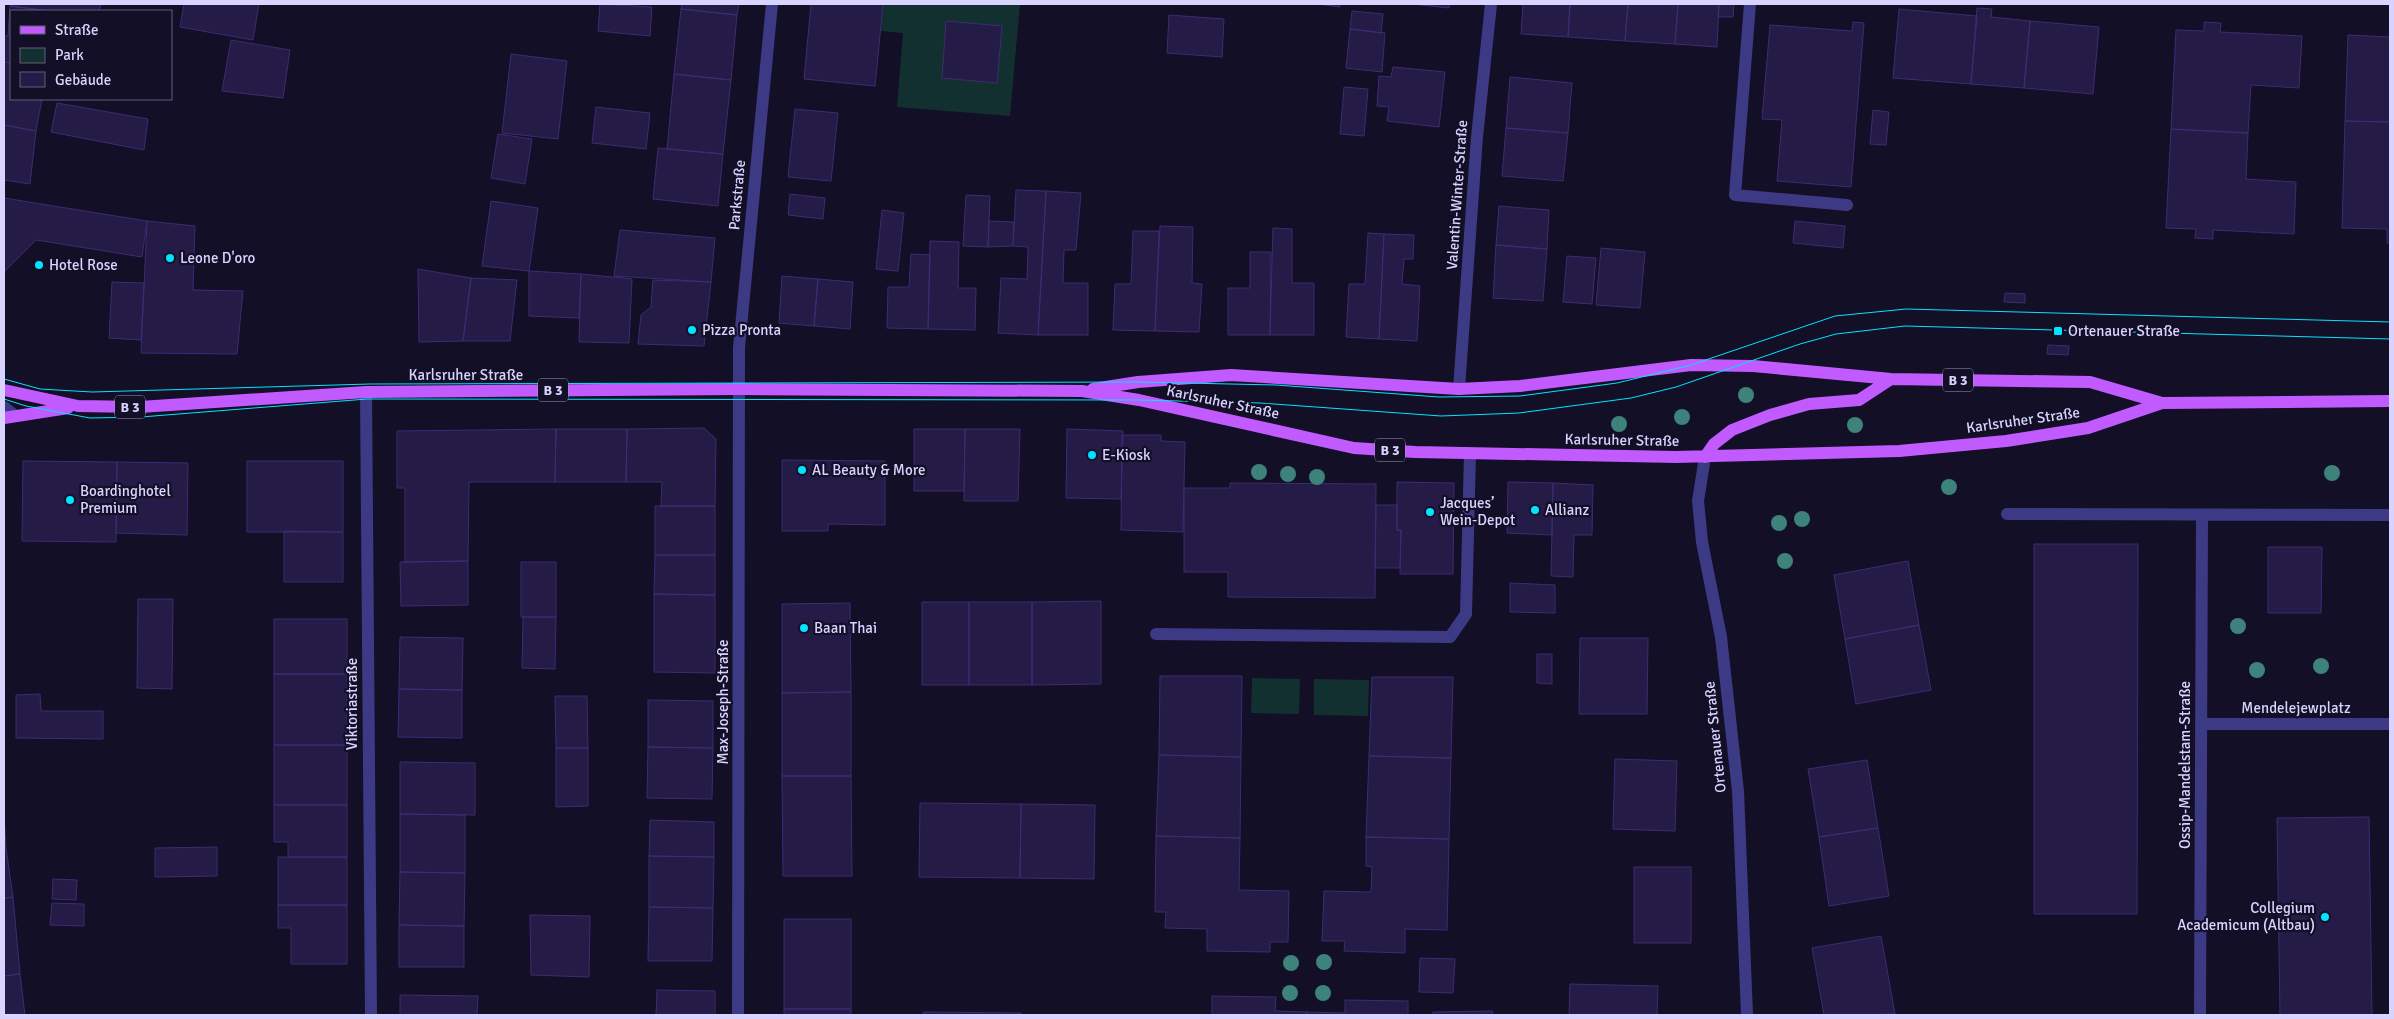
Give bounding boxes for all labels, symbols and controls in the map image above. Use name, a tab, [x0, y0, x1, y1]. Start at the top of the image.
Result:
legend	[10, 10, 172, 100]
text: Straße	[55, 21, 99, 39]
text: Park	[55, 46, 84, 64]
text: Gebäude	[55, 71, 111, 89]
street label: Valentin-Winter-Straße	[1443, 119, 1471, 271]
street label: Parkstraße	[725, 159, 749, 231]
place label: Leone D'oro	[180, 249, 256, 267]
marker: Leone D'oro	[164, 252, 176, 264]
place label: Hotel Rose	[49, 256, 118, 274]
marker: Hotel Rose	[33, 259, 45, 271]
place label: Pizza Pronta	[702, 321, 781, 339]
place label: Ortenauer Straße	[2068, 322, 2180, 340]
marker: Pizza Pronta	[686, 324, 698, 336]
marker: Ortenauer Straße	[2052, 325, 2064, 337]
street label: Karlsruher Straße	[409, 366, 523, 384]
road number: B 3	[1943, 368, 1973, 392]
road number: B 3	[538, 378, 568, 402]
street label: Karlsruher Straße	[1165, 381, 1281, 423]
road number: B 3	[115, 396, 145, 418]
street label: Karlsruher Straße	[1965, 403, 2081, 437]
street label: Karlsruher Straße	[1564, 430, 1680, 450]
road number: B 3	[1375, 438, 1405, 462]
place label: E-Kiosk	[1102, 446, 1151, 464]
marker: E-Kiosk	[1086, 449, 1098, 461]
place label: AL Beauty & More	[812, 461, 925, 479]
marker: AL Beauty & More	[796, 464, 808, 476]
place label: Boardinghotel Premium	[80, 482, 171, 517]
marker: Boardinghotel Premium	[64, 494, 76, 506]
place label: Jacques’ Wein-Depot	[1440, 494, 1515, 529]
place label: Allianz	[1545, 501, 1589, 519]
marker: Allianz	[1529, 504, 1541, 516]
marker: Jacques’ Wein-Depot	[1424, 506, 1436, 518]
place label: Baan Thai	[814, 619, 877, 637]
marker: Baan Thai	[798, 622, 810, 634]
street label: Max-Joseph-Straße	[714, 640, 732, 764]
street label: Viktoriastraße	[343, 658, 361, 750]
street label: Ortenauer Straße	[1700, 680, 1730, 794]
street label: Ossip-Mandelstam-Straße	[2176, 681, 2194, 849]
street label: Mendelejewplatz	[2241, 699, 2351, 717]
place label: Collegium Academicum (Altbau)	[2177, 899, 2315, 934]
marker: Collegium Academicum (Altbau)	[2319, 911, 2331, 923]

